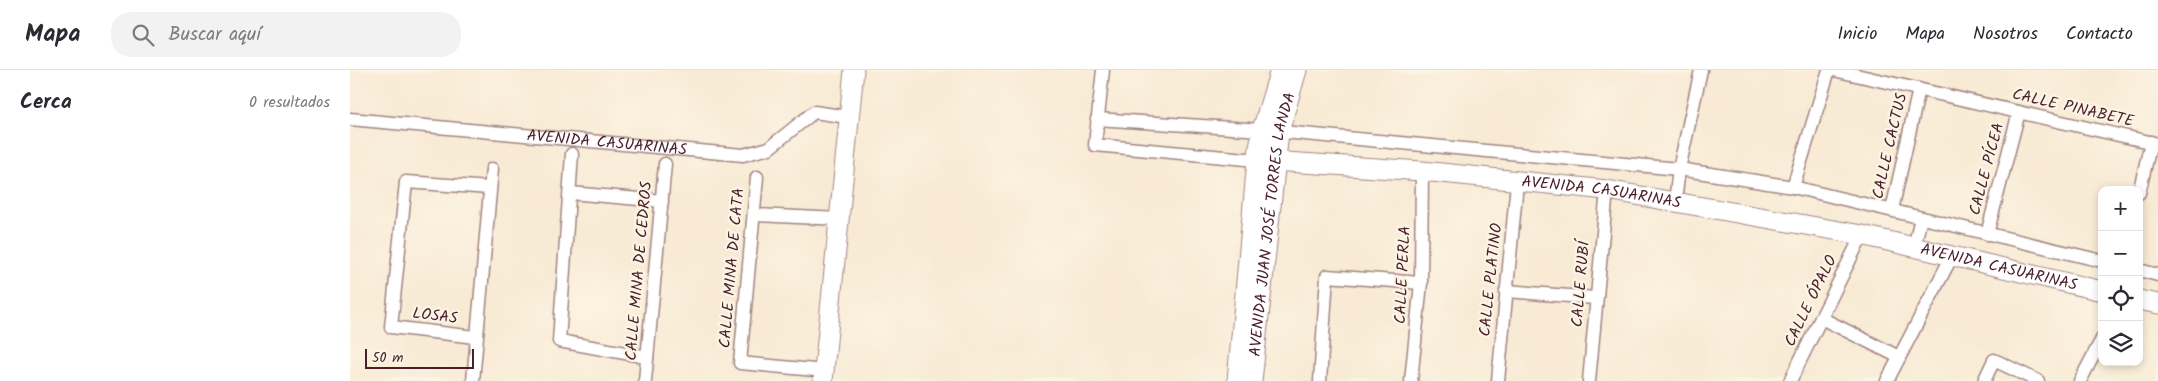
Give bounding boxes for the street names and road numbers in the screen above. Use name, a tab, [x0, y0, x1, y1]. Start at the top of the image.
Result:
street label: CALLE PINABETE	[2010, 82, 2137, 134]
street label: AVENIDA JUAN JOSÉ TORRES LANDA	[1242, 89, 1302, 358]
street label: CALLE CACTUS	[1866, 90, 1914, 201]
street label: CALLE PÍCEA	[1963, 120, 2011, 218]
street label: AVENIDA CASUARINAS	[526, 123, 688, 162]
street label: AVENIDA CASUARINAS	[1521, 169, 1683, 215]
street label: CALLE MINA DE CEDROS	[619, 180, 659, 362]
street label: CALLE MINA DE CATA	[713, 187, 751, 349]
street label: CALLE PLATINO	[1473, 222, 1509, 338]
street label: CALLE PERLA	[1388, 225, 1418, 325]
street label: CALLE RUBÍ	[1565, 237, 1597, 328]
street label: AVENIDA CASUARINAS	[1918, 237, 2081, 297]
street label: CALLE ÓPALO	[1778, 251, 1844, 351]
street label: LOSAS	[411, 301, 459, 331]

